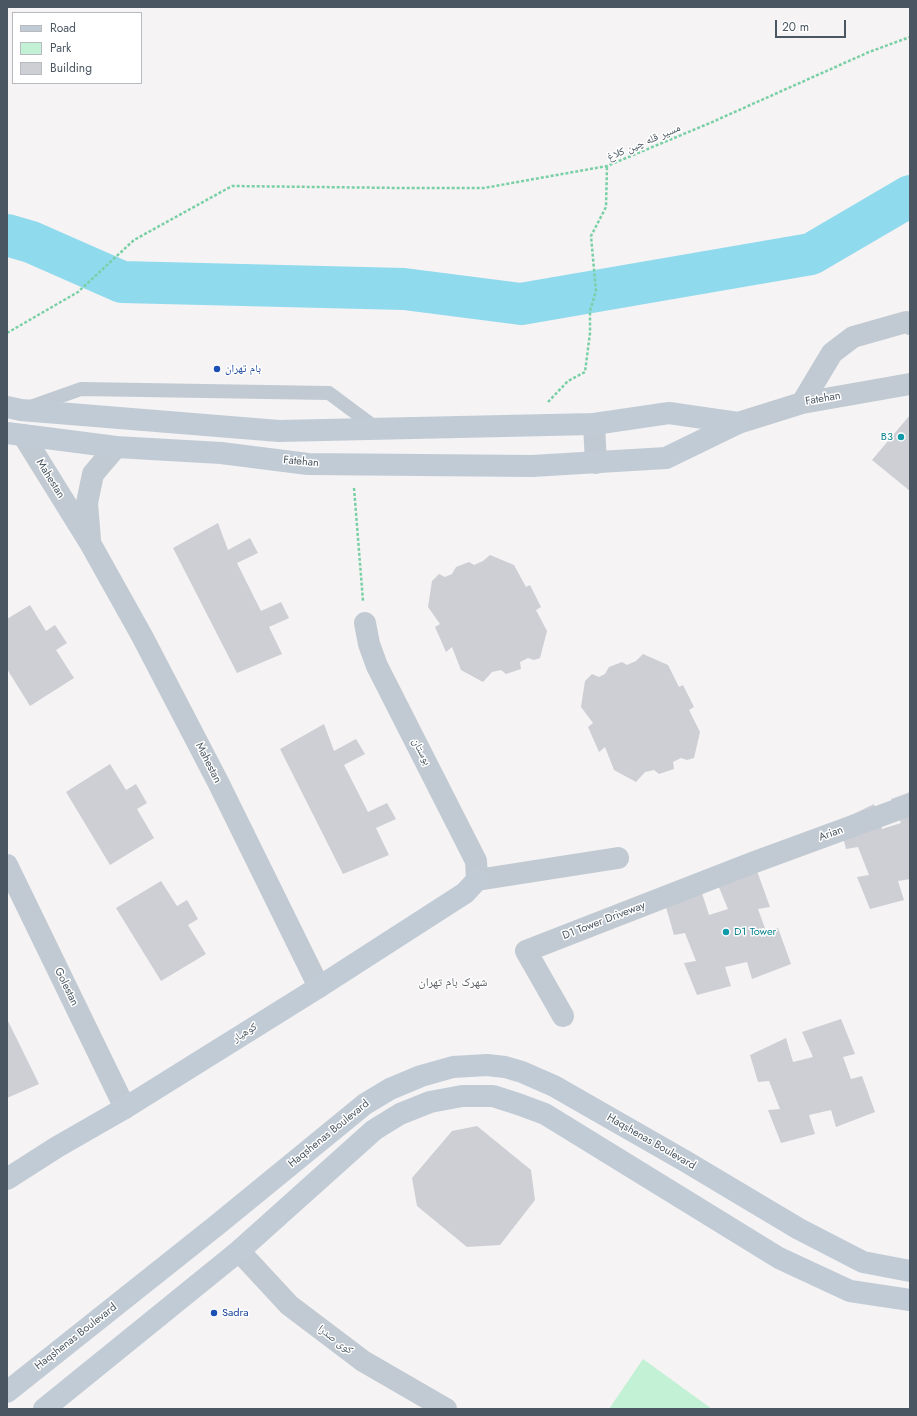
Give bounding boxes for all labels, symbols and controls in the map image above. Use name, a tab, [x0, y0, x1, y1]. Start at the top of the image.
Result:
legend	[12, 12, 142, 84]
scale bar	[777, 12, 848, 38]
text: 20 m	[782, 18, 809, 36]
text: Road	[50, 19, 76, 37]
text: Park	[50, 39, 71, 57]
text: Building	[50, 59, 92, 77]
street label: مسیر قله چین کلاغ	[605, 122, 683, 164]
place label: بام تهران	[225, 362, 261, 376]
marker: بام تهران	[212, 364, 222, 374]
street label: Fatehan	[804, 389, 842, 409]
place label: B3	[881, 430, 893, 444]
marker: B3	[896, 432, 906, 442]
street label: Fatehan	[283, 454, 319, 470]
street label: Mahestan	[33, 457, 67, 501]
street label: بوستان	[409, 736, 433, 768]
street label: Mahestan	[192, 740, 224, 786]
street label: Arian	[817, 824, 845, 844]
street label: D1 Tower Driveway	[561, 899, 647, 943]
place label: D1 Tower	[734, 925, 776, 939]
marker: D1 Tower	[721, 927, 731, 937]
street label: Golestan	[51, 966, 81, 1008]
district label: شهرک بام تهران	[419, 976, 487, 990]
street label: کوهیار	[230, 1020, 260, 1046]
street label: Haqshenas Boulevard	[286, 1097, 372, 1171]
street label: Haqshenas Boulevard	[604, 1111, 698, 1173]
street label: Haqshenas Boulevard	[32, 1301, 120, 1373]
place label: Sadra	[222, 1306, 249, 1320]
marker: Sadra	[209, 1308, 219, 1318]
street label: کوی صدرا	[315, 1323, 355, 1357]

